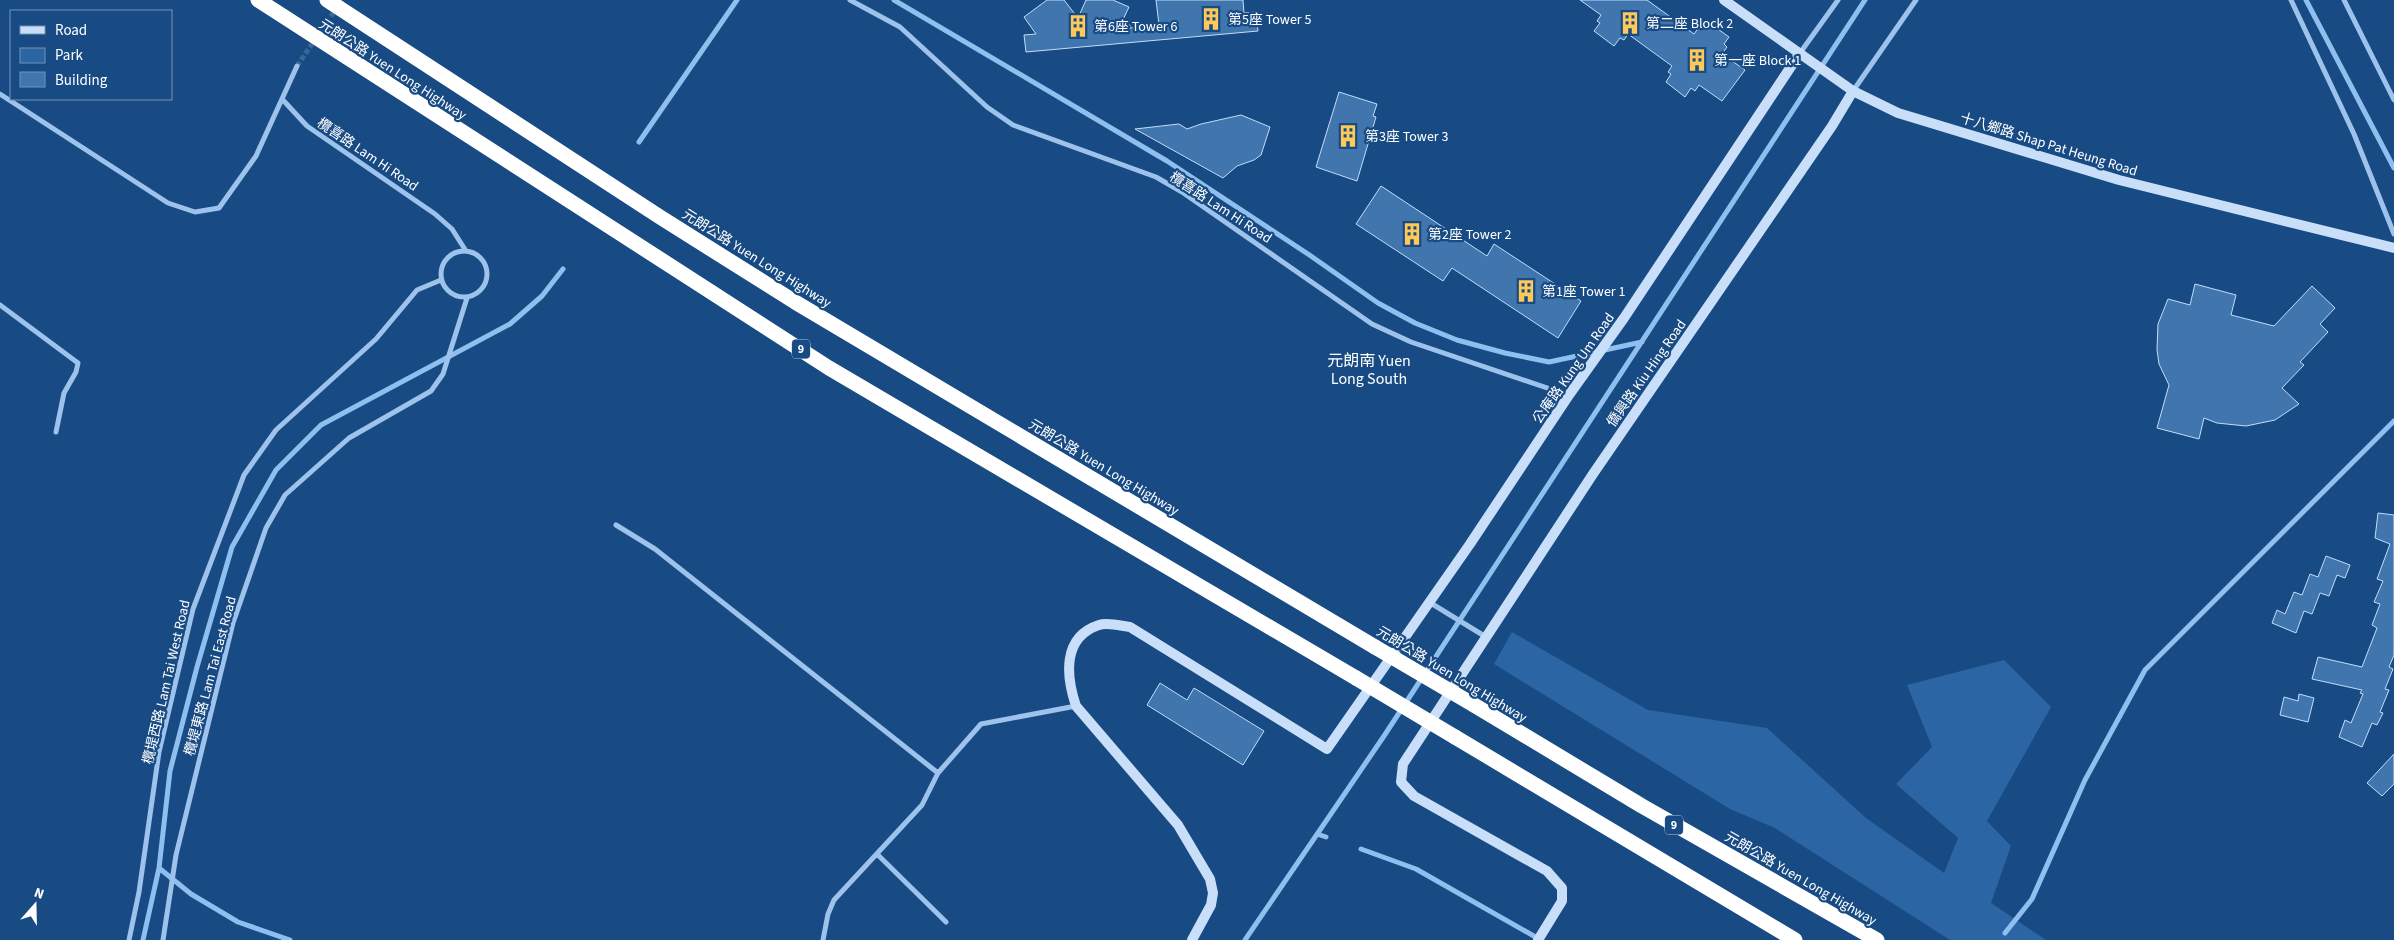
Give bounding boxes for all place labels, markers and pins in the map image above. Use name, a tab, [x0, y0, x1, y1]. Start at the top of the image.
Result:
building icon: 第5座 Tower 5	[1198, 6, 1224, 32]
place label: 第5座 Tower 5	[1228, 10, 1311, 30]
building icon: 第二座 Block 2	[1617, 10, 1643, 36]
building icon: 第6座 Tower 6	[1065, 13, 1091, 39]
place label: 第二座 Block 2	[1646, 14, 1733, 34]
place label: 第6座 Tower 6	[1094, 17, 1177, 37]
building icon: 第一座 Block 1	[1684, 47, 1710, 73]
place label: 第一座 Block 1	[1714, 51, 1801, 71]
building icon: 第3座 Tower 3	[1335, 123, 1361, 149]
place label: 第3座 Tower 3	[1365, 127, 1448, 147]
building icon: 第2座 Tower 2	[1399, 221, 1425, 247]
place label: 第2座 Tower 2	[1428, 225, 1511, 245]
building icon: 第1座 Tower 1	[1513, 278, 1539, 304]
place label: 第1座 Tower 1	[1542, 282, 1625, 302]

